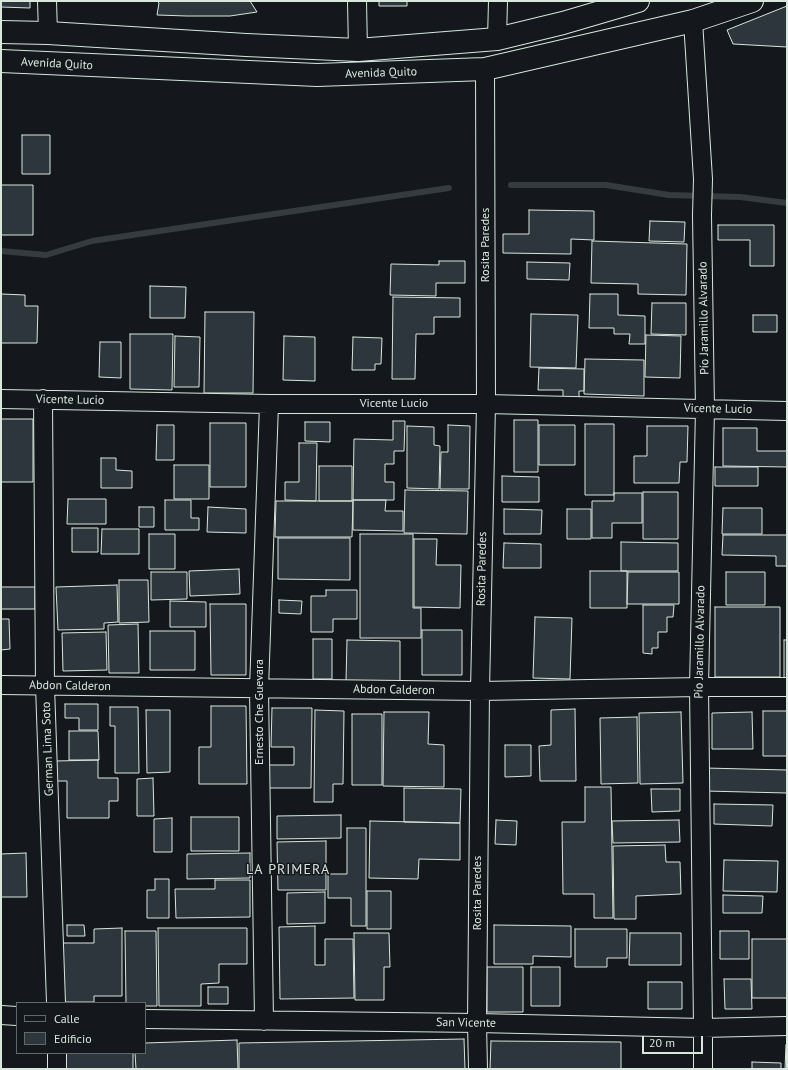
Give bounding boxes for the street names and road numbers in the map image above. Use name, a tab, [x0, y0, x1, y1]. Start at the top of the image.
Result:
street label: Avenida Quito	[21, 55, 93, 73]
street label: Avenida Quito	[345, 65, 417, 81]
street label: Rosita Paredes	[479, 208, 493, 282]
street label: Pío Jaramillo Alvarado	[696, 261, 712, 375]
street label: Vicente Lucio	[36, 392, 104, 408]
street label: Vicente Lucio	[360, 397, 428, 411]
street label: Vicente Lucio	[684, 401, 752, 417]
street label: Rosita Paredes	[474, 532, 490, 606]
street label: Pío Jaramillo Alvarado	[692, 585, 708, 699]
street label: Ernesto Che Guevara	[253, 659, 267, 765]
street label: Abdon Calderon	[29, 678, 111, 694]
street label: Abdon Calderon	[353, 682, 435, 698]
street label: German Lima Soto	[39, 702, 57, 796]
street label: Rosita Paredes	[471, 856, 485, 930]
street label: San Vicente	[436, 1015, 496, 1031]

